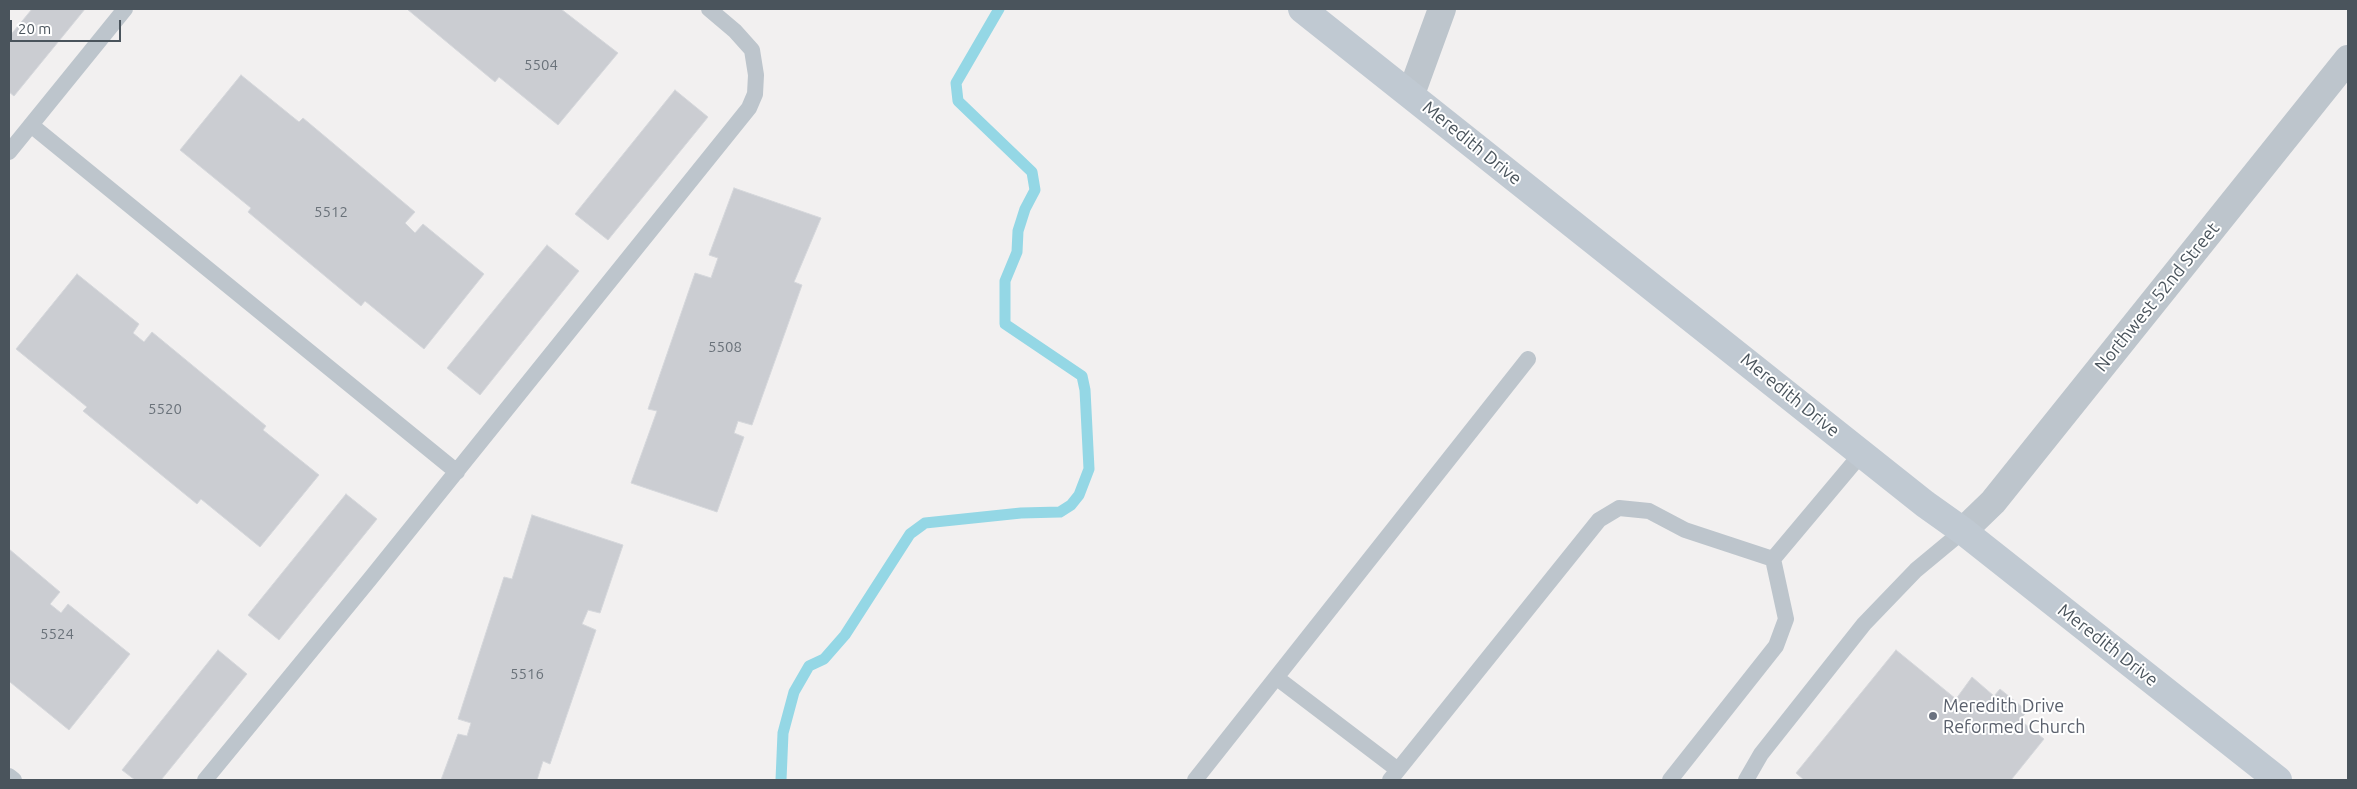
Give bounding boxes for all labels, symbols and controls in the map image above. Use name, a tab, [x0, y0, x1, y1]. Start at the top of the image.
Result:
scale bar	[12, 10, 124, 42]
text: 20 m	[18, 20, 51, 37]
house number: 5504	[524, 56, 558, 74]
street label: Meredith Drive	[1418, 96, 1526, 190]
house number: 5512	[314, 203, 348, 221]
street label: Northwest 52nd Street	[2090, 218, 2224, 376]
house number: 5508	[708, 338, 742, 356]
street label: Meredith Drive	[1736, 348, 1844, 442]
house number: 5520	[148, 400, 182, 418]
street label: Meredith Drive	[2054, 599, 2162, 691]
house number: 5524	[40, 625, 74, 643]
house number: 5516	[510, 665, 544, 683]
place label: Meredith Drive Reformed Church	[1943, 695, 2085, 738]
marker: Meredith Drive Reformed Church	[1927, 710, 1939, 722]

